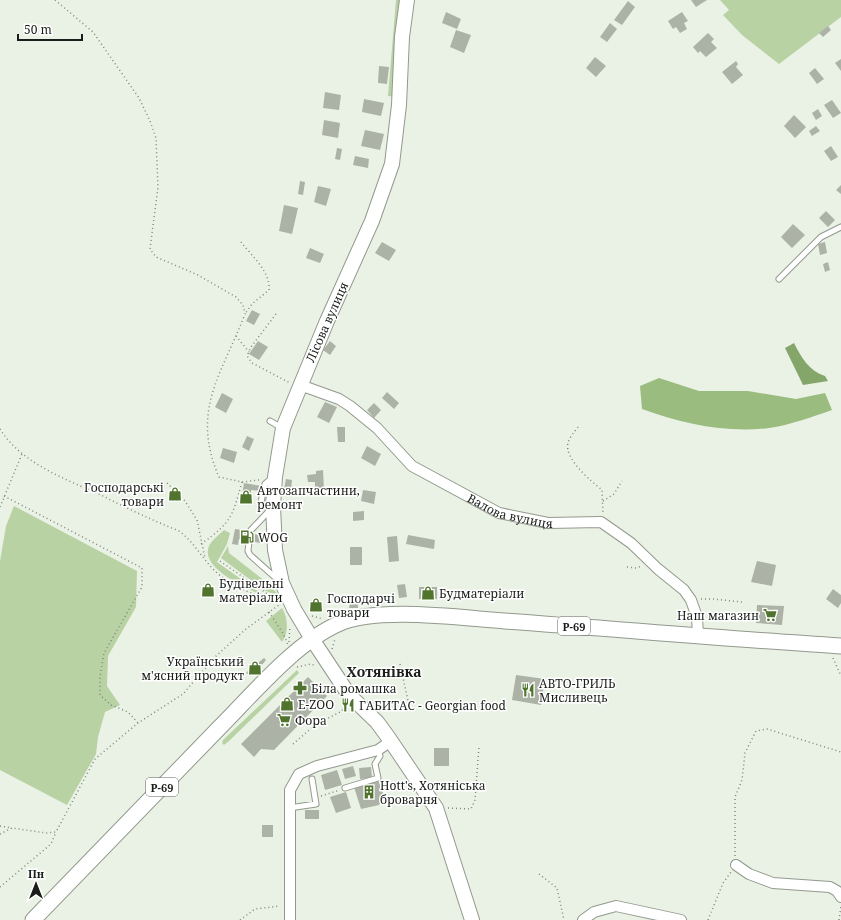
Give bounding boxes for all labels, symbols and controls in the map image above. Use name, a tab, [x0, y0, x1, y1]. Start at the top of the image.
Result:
scale bar	[18, 16, 82, 42]
text: 50 m	[24, 21, 52, 38]
street label: Лісова вулиця	[302, 279, 352, 365]
place label: Господарські товари	[84, 479, 164, 510]
place label: Автозапчастини, ремонт	[257, 482, 360, 513]
shop icon: Господарські товари	[167, 486, 183, 502]
shop icon: Автозапчастини, ремонт	[238, 489, 254, 505]
street label: Валова вулиця	[465, 489, 553, 532]
fuel station icon: WOG	[239, 529, 255, 545]
place label: WOG	[258, 529, 288, 546]
place label: Будівельні матеріали	[219, 575, 284, 606]
shop icon: Будівельні матеріали	[200, 582, 216, 598]
shop icon: Будматеріали	[420, 585, 436, 601]
place label: Будматеріали	[439, 585, 524, 602]
place label: Господарчі товари	[327, 590, 395, 621]
shop icon: Господарчі товари	[308, 597, 324, 613]
place label: Наш магазин	[677, 607, 759, 624]
supermarket icon: Наш магазин	[762, 607, 778, 623]
road number: Р-69	[558, 617, 590, 635]
place label: Український м'ясний продукт	[141, 653, 245, 684]
shop icon: Український м'ясний продукт	[247, 660, 263, 676]
district label: Хотянівка	[347, 662, 421, 681]
place label: АВТО-ГРИЛЬ Мисливець	[539, 675, 615, 706]
pharmacy icon: Біла ромашка	[292, 680, 308, 696]
place label: Біла ромашка	[311, 680, 397, 697]
restaurant icon: АВТО-ГРИЛЬ Мисливець	[520, 682, 536, 698]
shop icon: E-ZOO	[279, 696, 295, 712]
place label: E-ZOO	[298, 696, 334, 713]
restaurant icon: ГАБИТАС - Georgian food	[340, 697, 356, 713]
place label: ГАБИТАС - Georgian food	[359, 697, 506, 714]
supermarket icon: Фора	[276, 712, 292, 728]
place label: Фора	[295, 712, 327, 729]
place label: Hott's, Хотяніська броварня	[380, 777, 486, 808]
road number: Р-69	[146, 778, 178, 796]
building icon: Hott's, Хотяніська броварня	[361, 784, 377, 800]
north arrow	[16, 864, 56, 904]
text: Пн	[28, 866, 45, 881]

